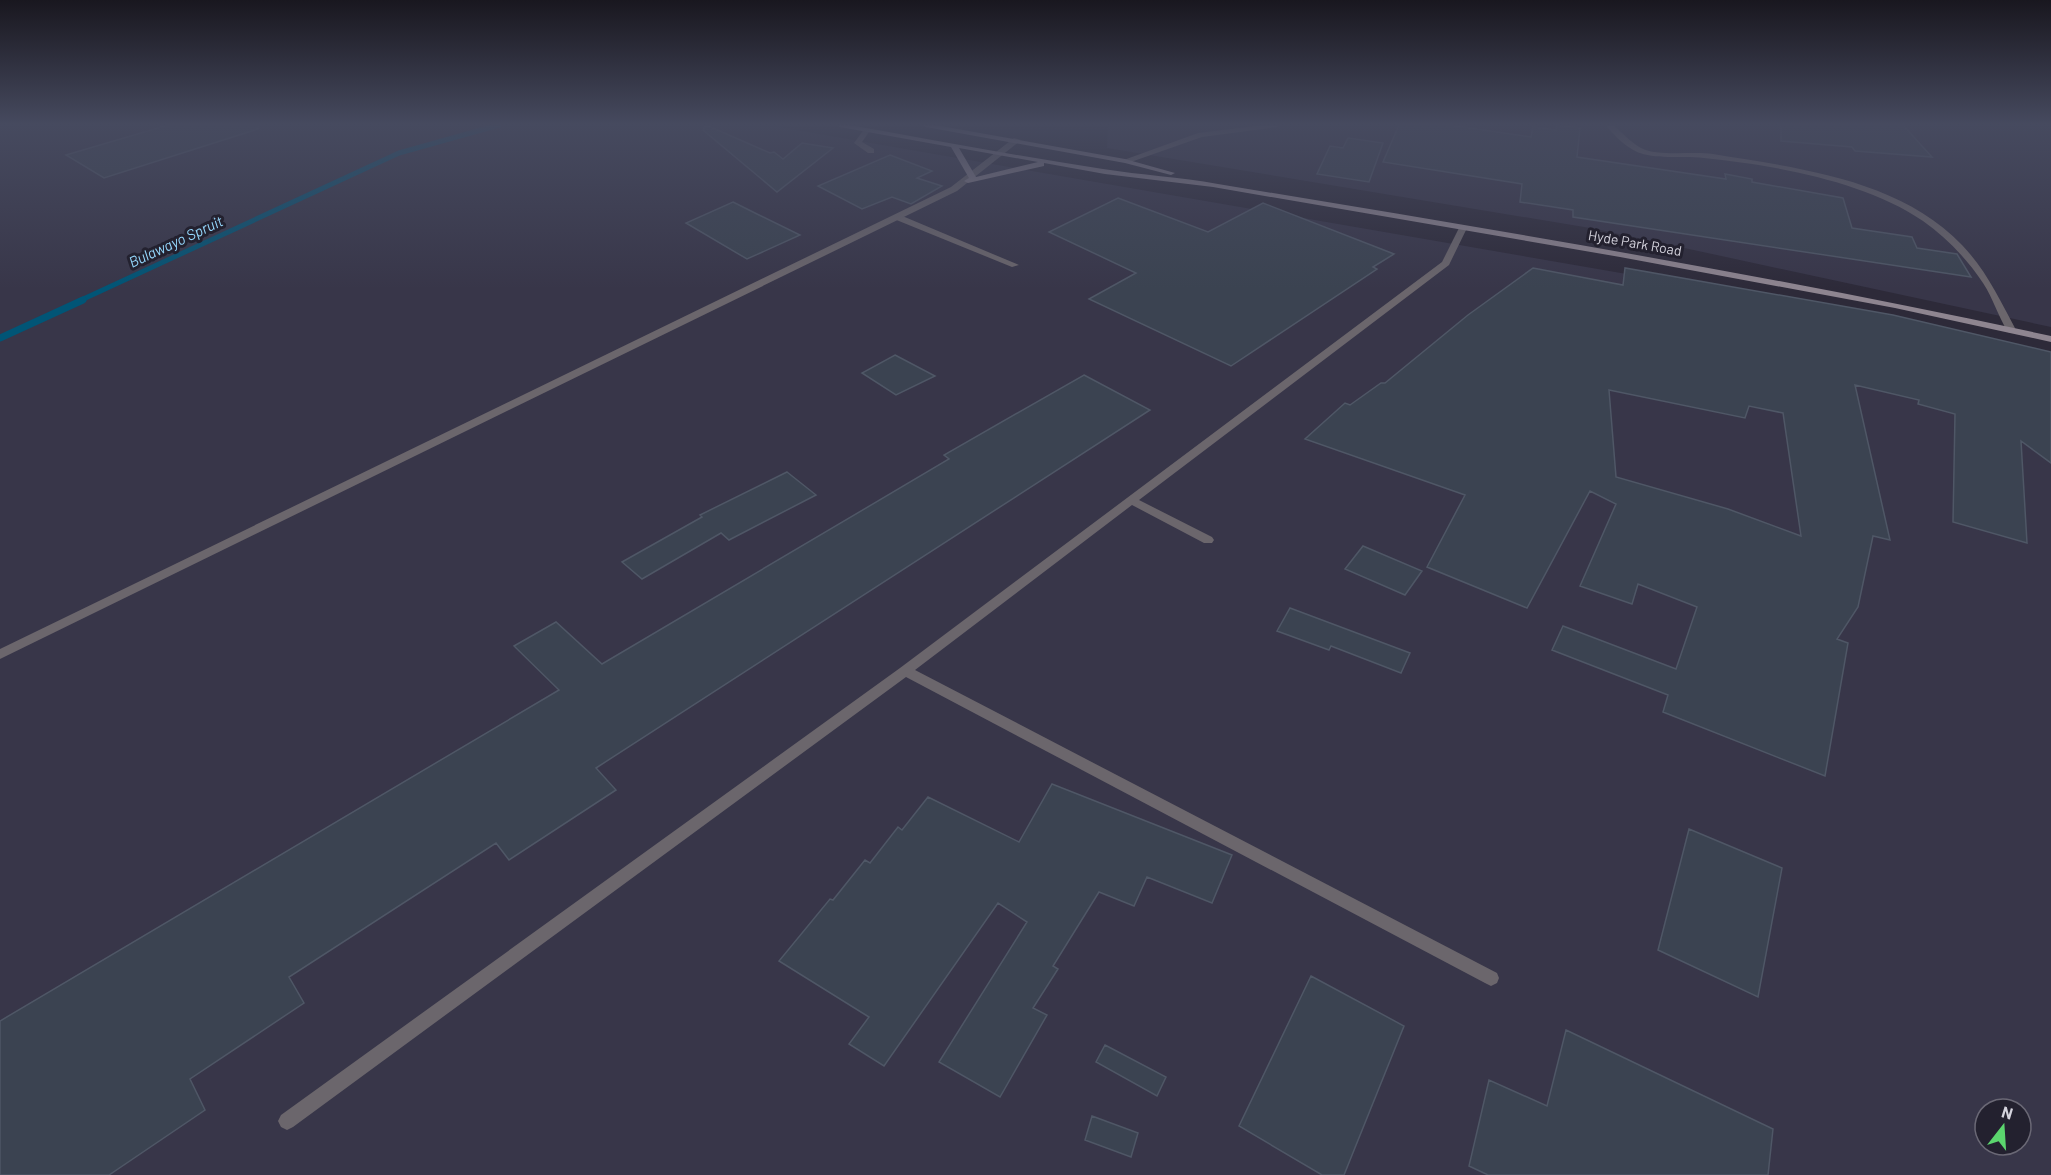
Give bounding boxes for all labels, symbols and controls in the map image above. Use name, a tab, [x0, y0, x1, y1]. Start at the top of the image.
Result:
water label: Bulawayo Spruit	[126, 211, 226, 271]
street label: Hyde Park Road	[1587, 226, 1683, 259]
north arrow	[1973, 1097, 2033, 1157]
text: N	[2000, 1102, 2015, 1123]

